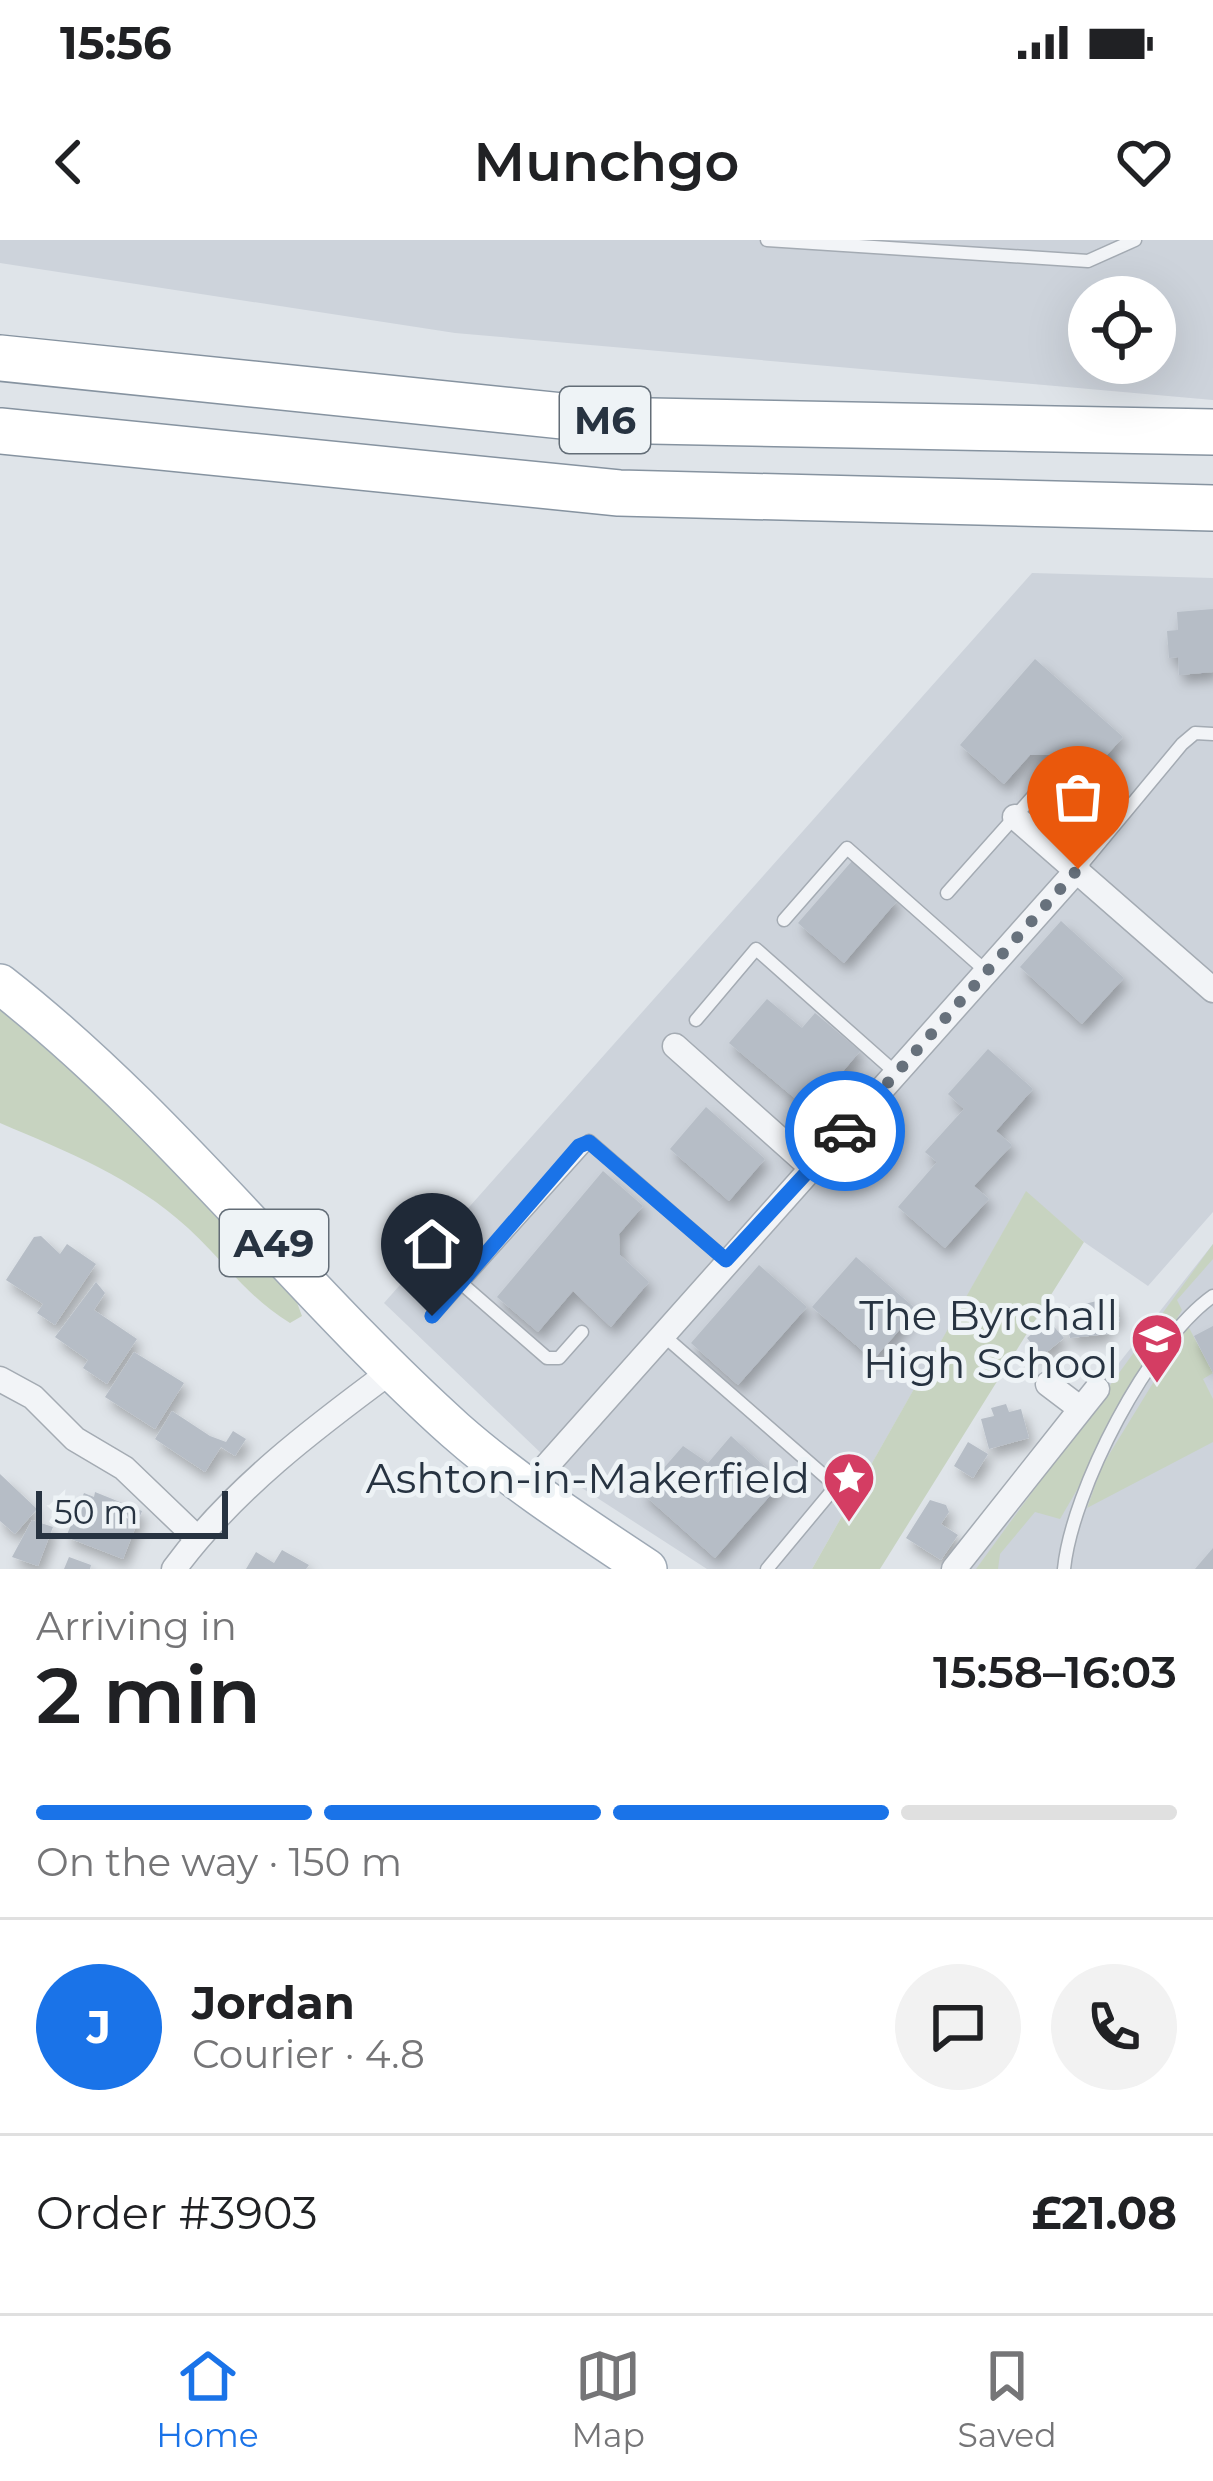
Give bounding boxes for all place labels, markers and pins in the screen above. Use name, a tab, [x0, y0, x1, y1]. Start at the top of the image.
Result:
pin	[1027, 746, 1129, 869]
pin	[381, 1193, 483, 1316]
place label: The Byrchall High School	[859, 1289, 1118, 1389]
school or university icon: The Byrchall High School	[1129, 1311, 1185, 1385]
place icon: Ashton-in-Makerfield	[821, 1450, 877, 1524]
place label: Ashton-in-Makerfield	[366, 1452, 810, 1504]

